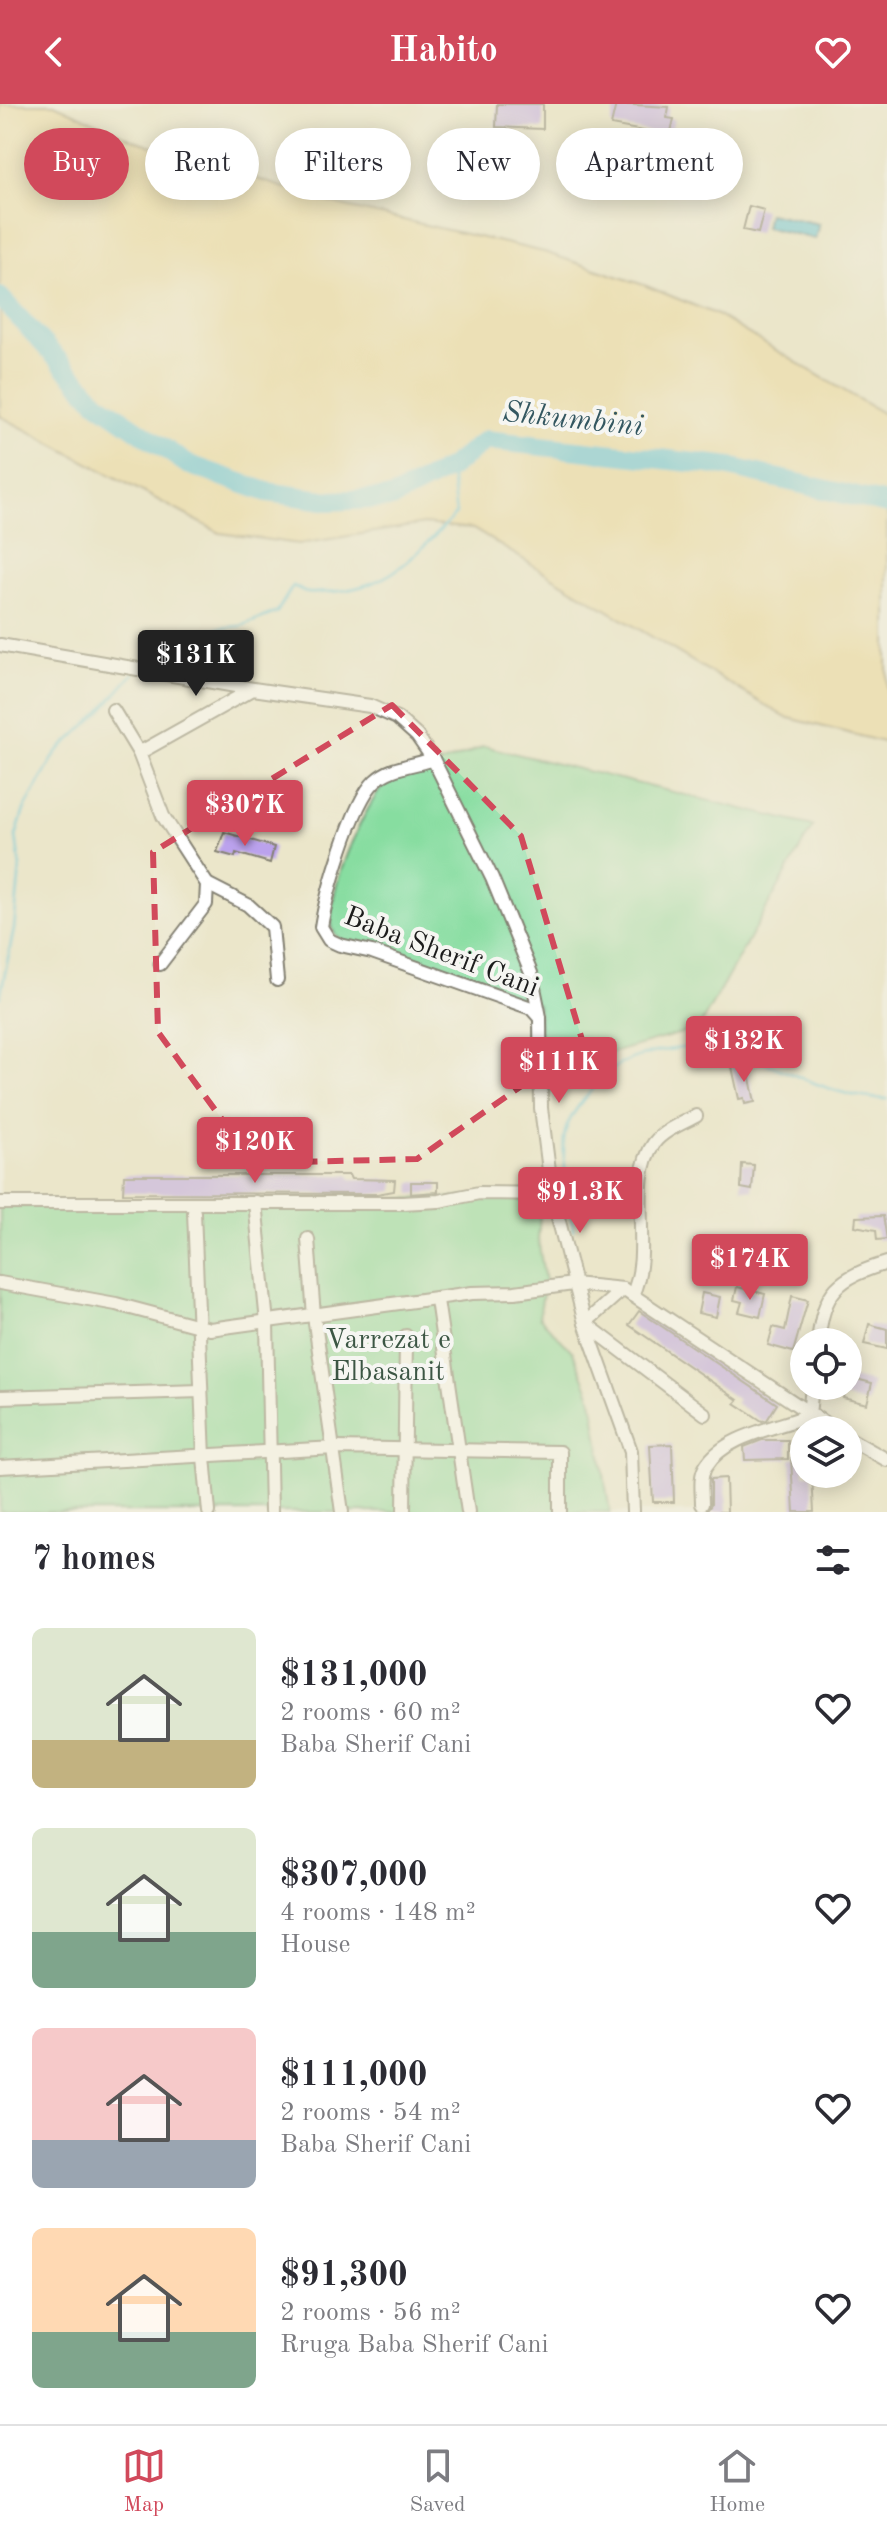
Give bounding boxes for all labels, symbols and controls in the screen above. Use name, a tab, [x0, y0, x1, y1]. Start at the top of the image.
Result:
icon: back	[32, 30, 76, 74]
icon: heart	[811, 30, 855, 74]
text: Habito	[389, 34, 498, 70]
chip: Buy	[24, 128, 129, 200]
chip: Rent	[145, 128, 259, 200]
chip: Filters	[275, 128, 411, 200]
chip: New	[427, 128, 540, 200]
chip: Apartment	[556, 128, 743, 200]
water label: Shkumbini	[501, 398, 645, 442]
pin: $131K	[140, 630, 252, 698]
text: $131K	[156, 643, 236, 669]
pin: $307K	[189, 780, 301, 848]
text: $307K	[205, 793, 285, 819]
street label: Baba Sherif Cani	[340, 903, 542, 1003]
pin: $132K	[688, 1016, 800, 1084]
text: $132K	[704, 1029, 784, 1055]
pin: $111K	[503, 1037, 615, 1105]
text: $111K	[519, 1050, 599, 1076]
pin: $120K	[199, 1117, 311, 1185]
text: $120K	[215, 1130, 295, 1156]
pin: $91.3K	[515, 1167, 645, 1235]
text: $91.3K	[536, 1180, 624, 1206]
pin: $174K	[694, 1234, 806, 1302]
text: $174K	[710, 1247, 790, 1273]
park label: Varrezat e Elbasanit	[325, 1327, 451, 1387]
map controls	[790, 1328, 862, 1488]
button: locate	[790, 1328, 862, 1400]
button: layers	[790, 1416, 862, 1488]
icon: filters	[811, 1538, 855, 1582]
text: 7 homes	[32, 1543, 155, 1577]
text: $131,000	[280, 1659, 428, 1693]
icon: home	[96, 1660, 192, 1756]
icon: heart	[811, 1686, 855, 1730]
text: 2 rooms · 60 m²	[280, 1700, 461, 1726]
text: Baba Sherif Cani	[280, 1732, 471, 1758]
text: $307,000	[280, 1859, 428, 1893]
icon: home	[96, 1860, 192, 1956]
icon: heart	[811, 1886, 855, 1930]
text: 4 rooms · 148 m²	[280, 1900, 476, 1926]
text: House	[280, 1932, 351, 1958]
text: $111,000	[280, 2059, 428, 2093]
icon: home	[96, 2060, 192, 2156]
icon: heart	[811, 2086, 855, 2130]
text: 2 rooms · 54 m²	[280, 2100, 461, 2126]
text: Baba Sherif Cani	[280, 2132, 471, 2158]
text: $91,300	[280, 2259, 408, 2293]
icon: home	[96, 2260, 192, 2356]
icon: heart	[811, 2286, 855, 2330]
text: 2 rooms · 56 m²	[280, 2300, 461, 2326]
text: Rruga Baba Sherif Cani	[280, 2332, 549, 2358]
tab: Map	[122, 2444, 166, 2519]
tab: Saved	[410, 2444, 466, 2519]
tab: Home	[709, 2444, 765, 2519]

